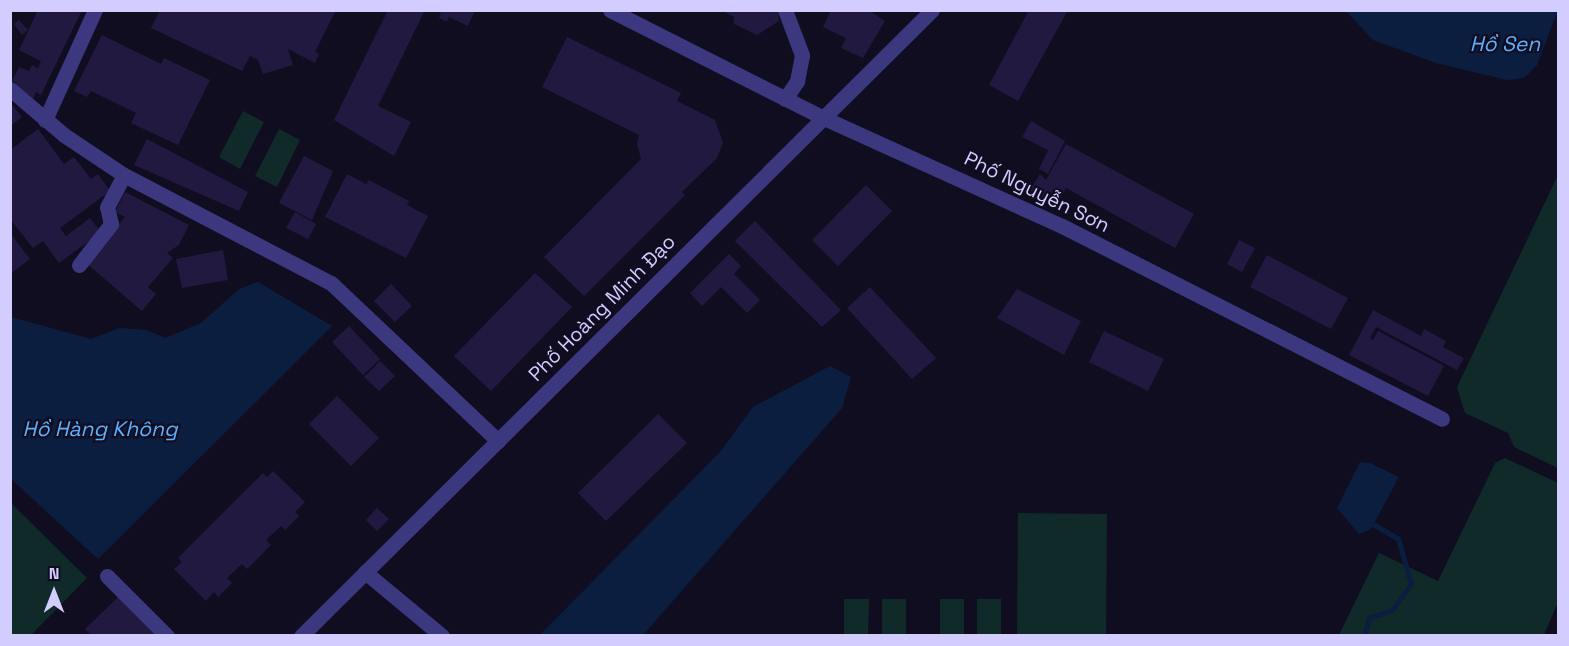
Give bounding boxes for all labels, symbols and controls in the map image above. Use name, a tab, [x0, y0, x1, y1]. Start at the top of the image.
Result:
water label: Hồ Sen	[1470, 31, 1540, 57]
street label: Phố Nguyễn Sơn	[960, 146, 1114, 238]
street label: Phố Hoàng Minh Đạo	[524, 230, 680, 386]
water label: Hồ Hàng Không	[23, 416, 177, 442]
north arrow	[24, 562, 84, 622]
text: N	[49, 563, 59, 584]

